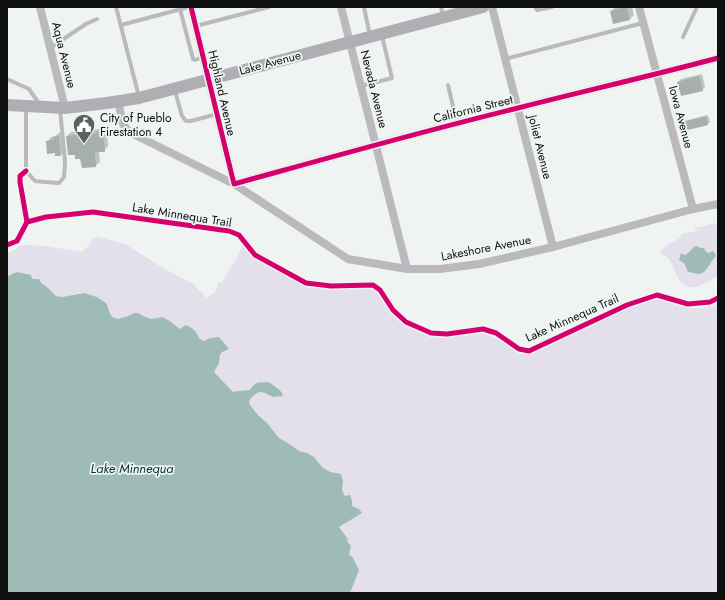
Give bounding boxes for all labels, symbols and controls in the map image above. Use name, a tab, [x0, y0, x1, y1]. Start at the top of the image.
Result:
street label: Aqua Avenue	[47, 20, 81, 90]
street label: Lake Avenue	[237, 46, 303, 80]
street label: Highland Avenue	[203, 48, 241, 138]
street label: Nevada Avenue	[356, 48, 392, 130]
street label: Iowa Avenue	[664, 84, 698, 150]
street label: California Street	[431, 90, 515, 128]
place label: City of Pueblo Firestation 4	[100, 109, 172, 141]
street label: Joliet Avenue	[523, 111, 557, 181]
public building icon: City of Pueblo Firestation 4	[71, 112, 97, 145]
street label: Lake Minnequa Trail	[131, 198, 233, 232]
street label: Lakeshore Avenue	[439, 230, 533, 266]
street label: Lake Minnequa Trail	[522, 289, 622, 347]
water label: Lake Minnequa	[91, 459, 173, 478]

